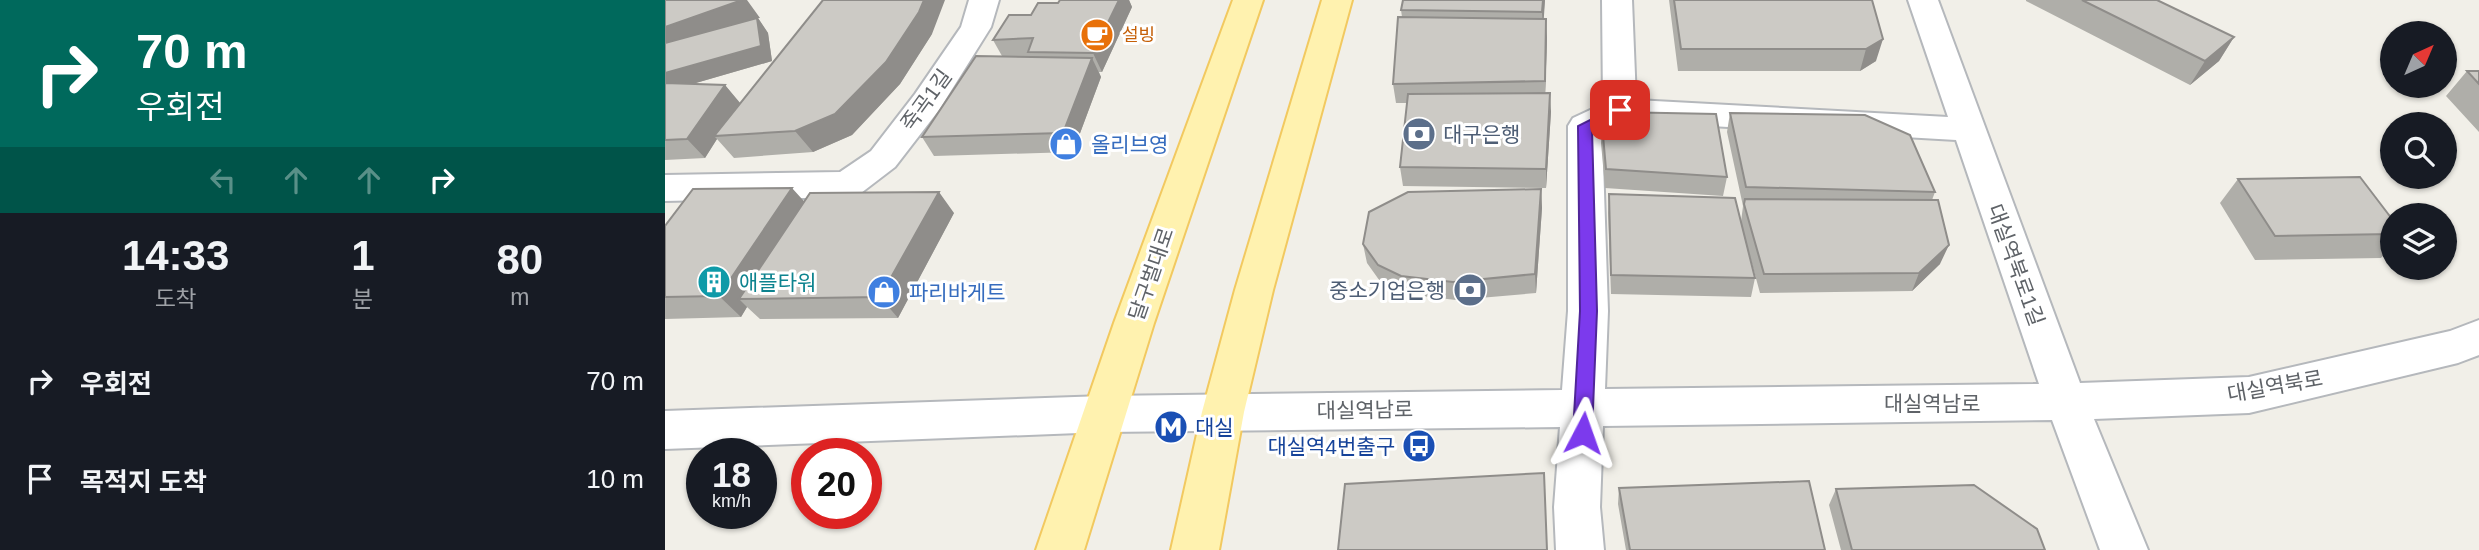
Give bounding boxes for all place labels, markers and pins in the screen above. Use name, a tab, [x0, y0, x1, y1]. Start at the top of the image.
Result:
cafe icon: 설빙	[1078, 16, 1116, 54]
place label: 설빙	[1122, 25, 1155, 45]
pin	[1590, 80, 1650, 140]
bank icon: 대구은행	[1400, 115, 1438, 153]
place label: 대구은행	[1443, 123, 1520, 146]
shop icon: 올리브영	[1047, 125, 1085, 163]
place label: 올리브영	[1091, 133, 1168, 156]
building icon: 애플타워	[695, 263, 733, 301]
place label: 애플타워	[739, 271, 816, 294]
bank icon: 중소기업은행	[1451, 271, 1489, 309]
shop icon: 파리바게트	[865, 273, 903, 311]
place label: 중소기업은행	[1329, 279, 1445, 302]
place label: 파리바게트	[909, 281, 1006, 304]
metro station icon: 대실	[1152, 408, 1190, 446]
place label: 대실	[1195, 416, 1234, 439]
bus stop icon: 대실역4번출구	[1400, 427, 1438, 465]
place label: 대실역4번출구	[1267, 435, 1395, 458]

